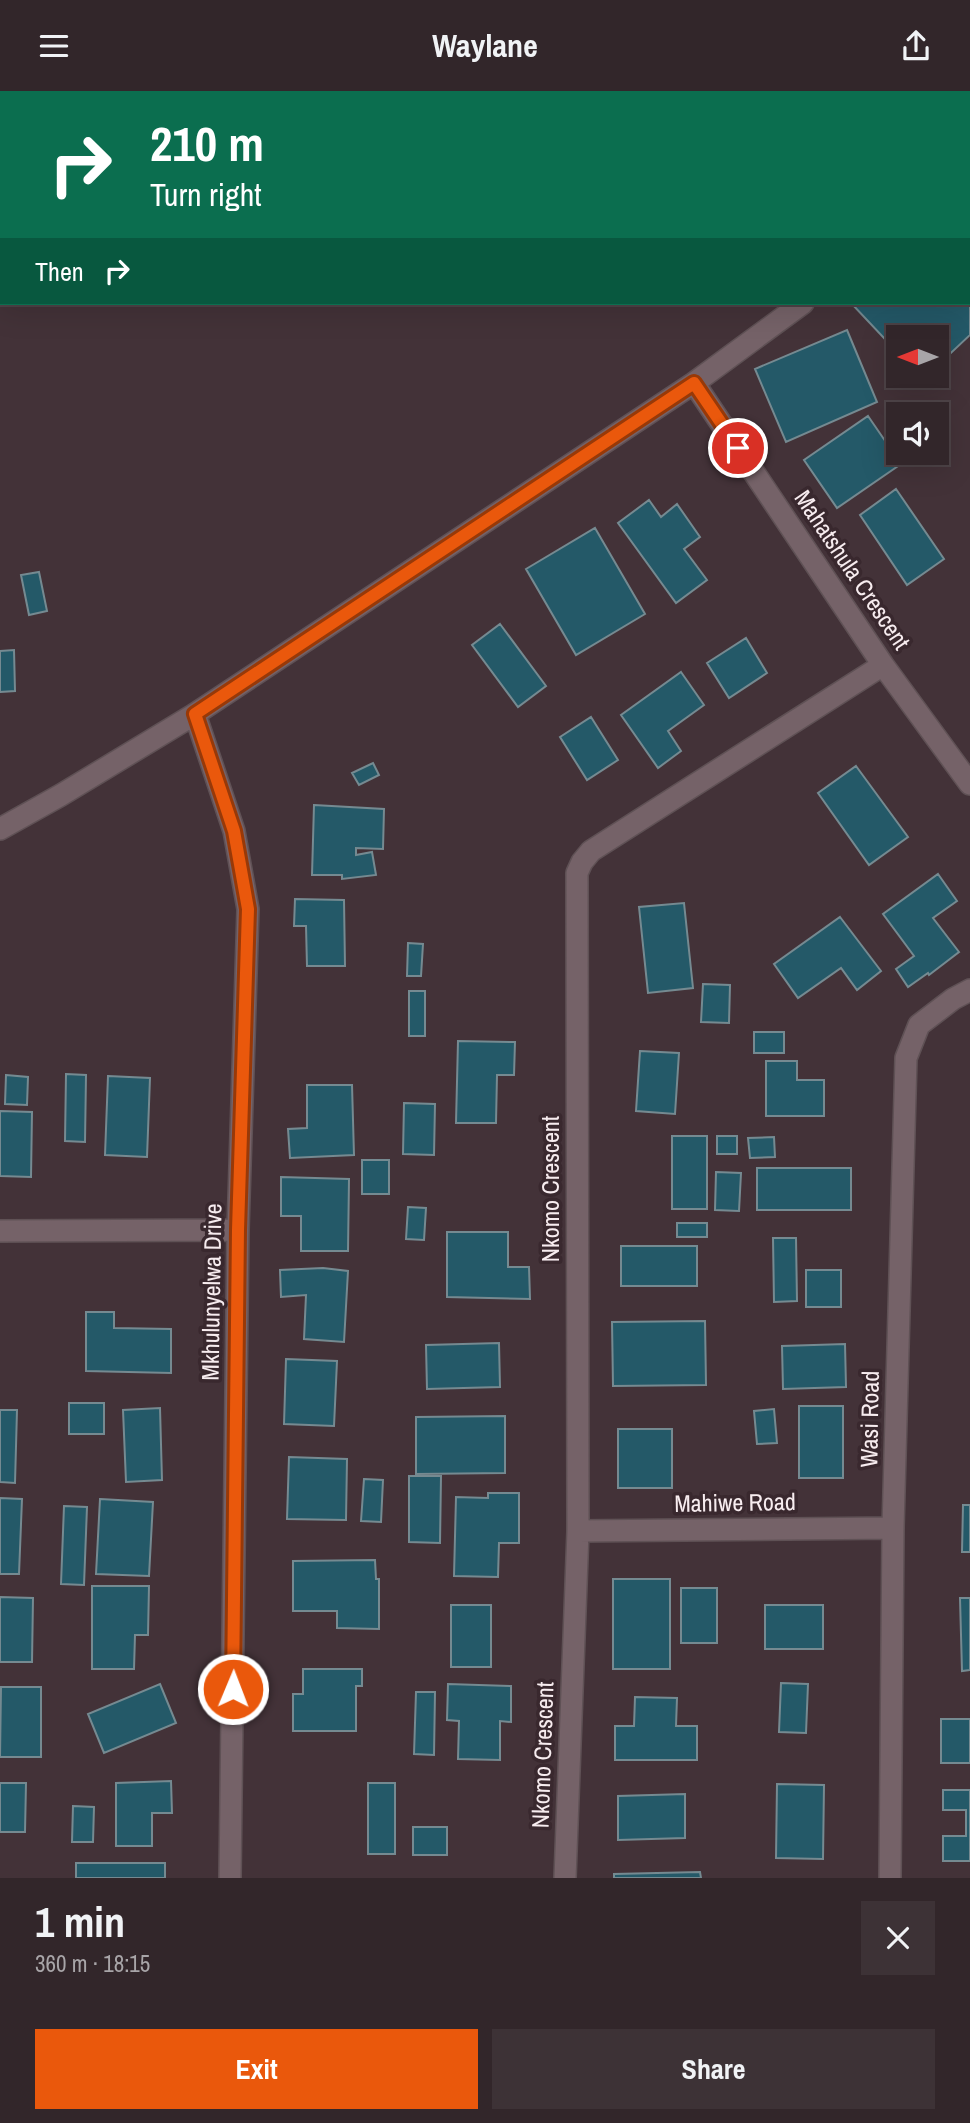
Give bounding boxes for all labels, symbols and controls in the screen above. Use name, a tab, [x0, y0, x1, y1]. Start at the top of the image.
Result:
text: Waylane	[432, 24, 538, 67]
icon: menu	[35, 27, 73, 65]
icon: share	[897, 27, 935, 65]
text: 210 m	[150, 110, 264, 176]
icon: right	[35, 119, 126, 210]
text: Turn right	[150, 173, 262, 216]
icon: right	[98, 252, 136, 290]
text: Then	[35, 254, 84, 289]
north arrow	[886, 325, 948, 389]
map controls	[886, 325, 949, 465]
button: sound	[886, 402, 949, 465]
pin	[708, 418, 768, 478]
icon: arrive	[719, 429, 757, 467]
street label: Mahatshula Crescent	[788, 483, 918, 656]
street label: Nkomo Crescent	[534, 1115, 566, 1262]
street label: Mkhulunyelwa Drive	[193, 1203, 229, 1381]
street label: Wasi Road	[852, 1370, 886, 1468]
street label: Mahiwe Road	[674, 1485, 796, 1519]
position arrow	[196, 1652, 270, 1726]
street label: Nkomo Crescent	[523, 1681, 561, 1829]
text: 1 min	[35, 1894, 125, 1950]
button: close	[861, 1901, 935, 1975]
text: 360 m · 18:15	[35, 1948, 150, 1979]
button: Exit	[35, 2029, 478, 2109]
button: Share	[492, 2029, 935, 2109]

